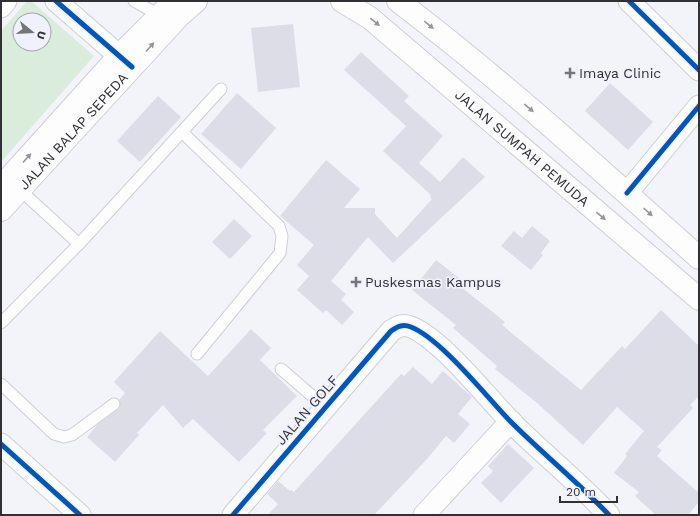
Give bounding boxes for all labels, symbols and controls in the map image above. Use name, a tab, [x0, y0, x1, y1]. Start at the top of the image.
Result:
north arrow	[12, 12, 52, 52]
one-way arrow	[370, 17, 380, 26]
one-way arrow	[424, 20, 435, 29]
text: U	[34, 29, 48, 41]
one-way arrow	[145, 42, 155, 52]
place label: Imaya Clinic	[579, 65, 661, 81]
marker: Imaya Clinic	[564, 67, 576, 79]
street label: JALAN BALAP SEPEDA	[16, 69, 131, 193]
street label: JALAN SUMPAH PEMUDA	[452, 86, 592, 210]
one-way arrow	[524, 104, 534, 113]
one-way arrow	[22, 153, 32, 163]
one-way arrow	[643, 208, 653, 217]
one-way arrow	[596, 211, 606, 220]
place label: Puskesmas Kampus	[365, 274, 501, 290]
marker: Puskesmas Kampus	[350, 276, 362, 288]
street label: JALAN GOLF	[272, 372, 342, 448]
scale bar	[560, 478, 617, 504]
text: 20 m	[566, 485, 596, 499]

